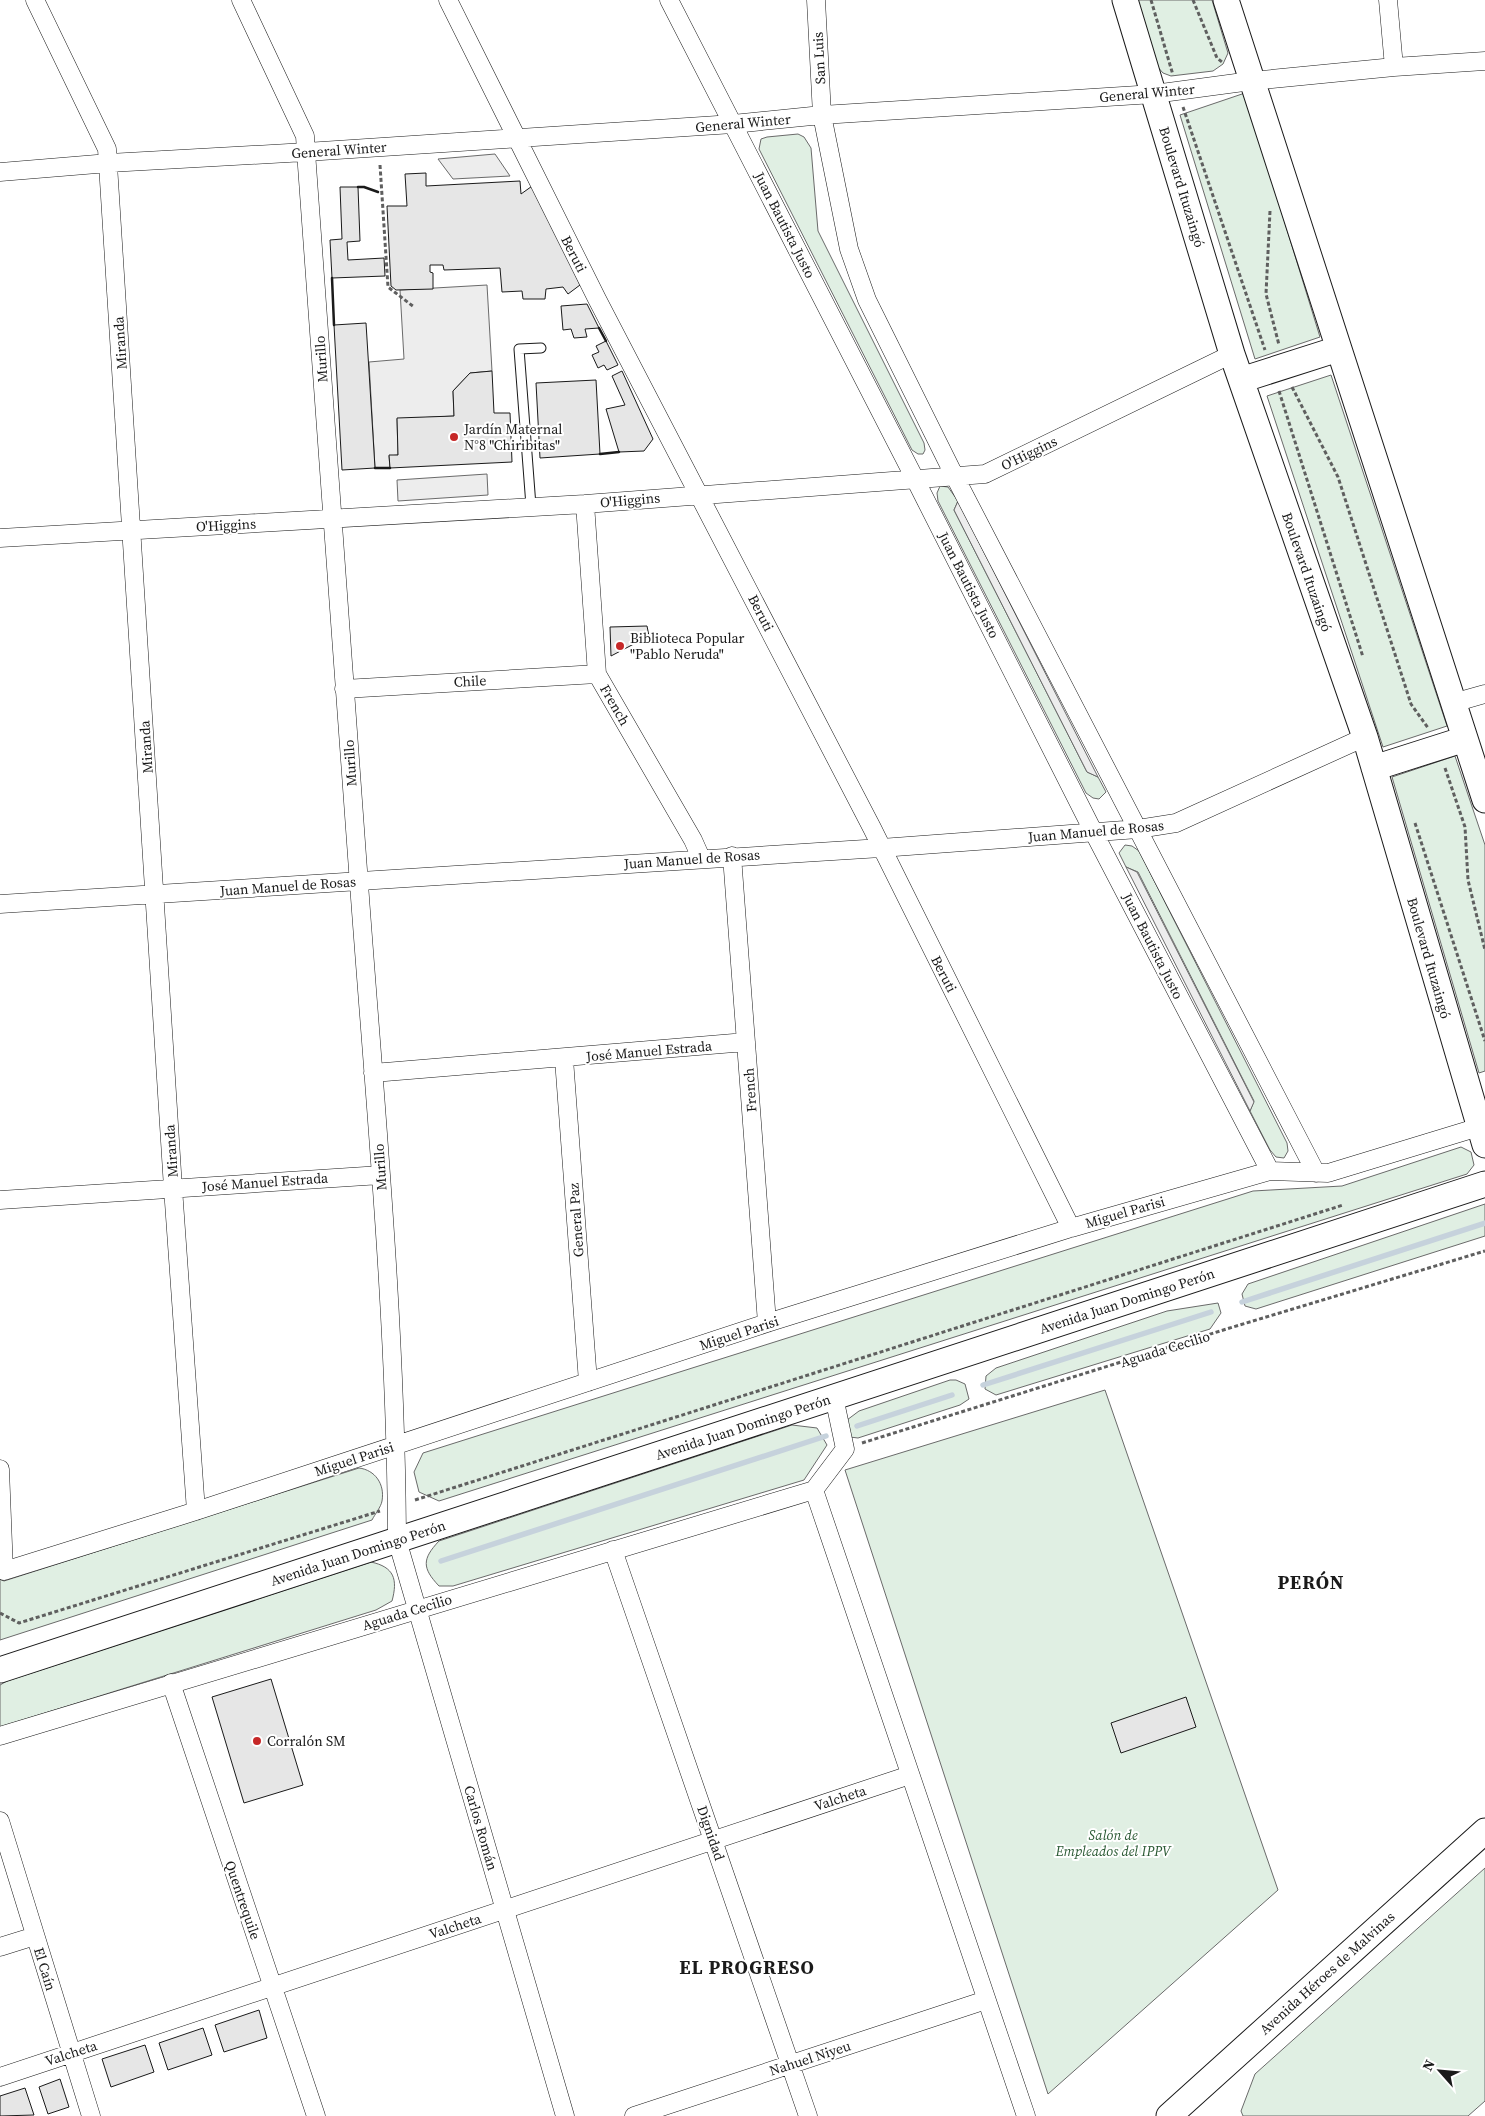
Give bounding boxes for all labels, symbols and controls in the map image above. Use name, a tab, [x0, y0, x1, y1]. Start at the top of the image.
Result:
street label: San Luis	[808, 31, 830, 85]
street label: General Winter	[1099, 79, 1196, 107]
street label: General Winter	[695, 109, 792, 137]
street label: Boulevard Ituzaingó	[1154, 124, 1210, 250]
street label: General Winter	[291, 137, 387, 163]
street label: Juan Bautista Justo	[749, 167, 821, 282]
street label: Beruti	[556, 232, 592, 276]
street label: Miranda	[108, 315, 132, 370]
street label: Murillo	[309, 335, 333, 383]
place label: Jardín Maternal N°8 "Chiribitas"	[463, 419, 562, 455]
marker: Jardín Maternal N°8 "Chiribitas"	[448, 431, 460, 443]
street label: O'Higgins	[997, 431, 1061, 475]
street label: O'Higgins	[599, 487, 661, 513]
street label: Boulevard Ituzaingó	[1277, 510, 1337, 635]
street label: O'Higgins	[195, 513, 257, 537]
street label: Juan Bautista Justo	[933, 527, 1005, 642]
street label: Beruti	[743, 591, 779, 635]
place label: Biblioteca Popular "Pablo Neruda"	[630, 628, 744, 664]
marker: Biblioteca Popular "Pablo Neruda"	[614, 640, 626, 652]
street label: Chile	[453, 670, 487, 692]
street label: French	[595, 681, 635, 729]
street label: Miranda	[134, 719, 158, 774]
street label: Murillo	[338, 739, 362, 787]
street label: Juan Manuel de Rosas	[1026, 815, 1165, 847]
street label: Juan Manuel de Rosas	[622, 844, 761, 874]
street label: Juan Manuel de Rosas	[218, 871, 357, 901]
street label: Juan Bautista Justo	[1117, 888, 1189, 1003]
street label: Boulevard Ituzaingó	[1402, 895, 1456, 1021]
street label: Beruti	[926, 952, 962, 996]
street label: José Manuel Estrada	[584, 1035, 714, 1067]
street label: French	[738, 1067, 762, 1113]
street label: Miranda	[159, 1123, 183, 1178]
street label: Murillo	[368, 1143, 392, 1191]
street label: José Manuel Estrada	[200, 1168, 330, 1196]
street label: General Paz	[563, 1182, 589, 1258]
street label: Miguel Parisi	[1083, 1191, 1167, 1233]
street label: Avenida Juan Domingo Perón	[1037, 1263, 1218, 1339]
street label: Miguel Parisi	[697, 1311, 781, 1355]
street label: Aguada Cecilio	[1118, 1326, 1213, 1372]
street label: Avenida Juan Domingo Perón	[653, 1389, 834, 1465]
street label: Miguel Parisi	[312, 1437, 396, 1481]
street label: Avenida Juan Domingo Perón	[268, 1515, 449, 1591]
district label: PERÓN	[1277, 1569, 1345, 1595]
street label: Aguada Cecilio	[360, 1589, 455, 1635]
place label: Corralón SM	[267, 1731, 346, 1751]
marker: Corralón SM	[251, 1735, 263, 1747]
street label: Valcheta	[811, 1780, 869, 1816]
street label: Carlos Román	[459, 1783, 503, 1873]
street label: Dignidad	[692, 1803, 730, 1863]
park label: Salón de Empleados del IPPV	[1055, 1825, 1172, 1861]
street label: Quentrequile	[220, 1858, 266, 1942]
street label: Avenida Héroes de Malvinas	[1255, 1907, 1399, 2039]
street label: Valcheta	[426, 1908, 484, 1944]
street label: El Caín	[29, 1945, 61, 1994]
district label: EL PROGRESO	[679, 1954, 815, 1980]
street label: Valcheta	[42, 2035, 100, 2071]
street label: Nahuel Niyeu	[767, 2035, 853, 2081]
north arrow	[1415, 2046, 1465, 2096]
text: N	[1417, 2056, 1440, 2074]

